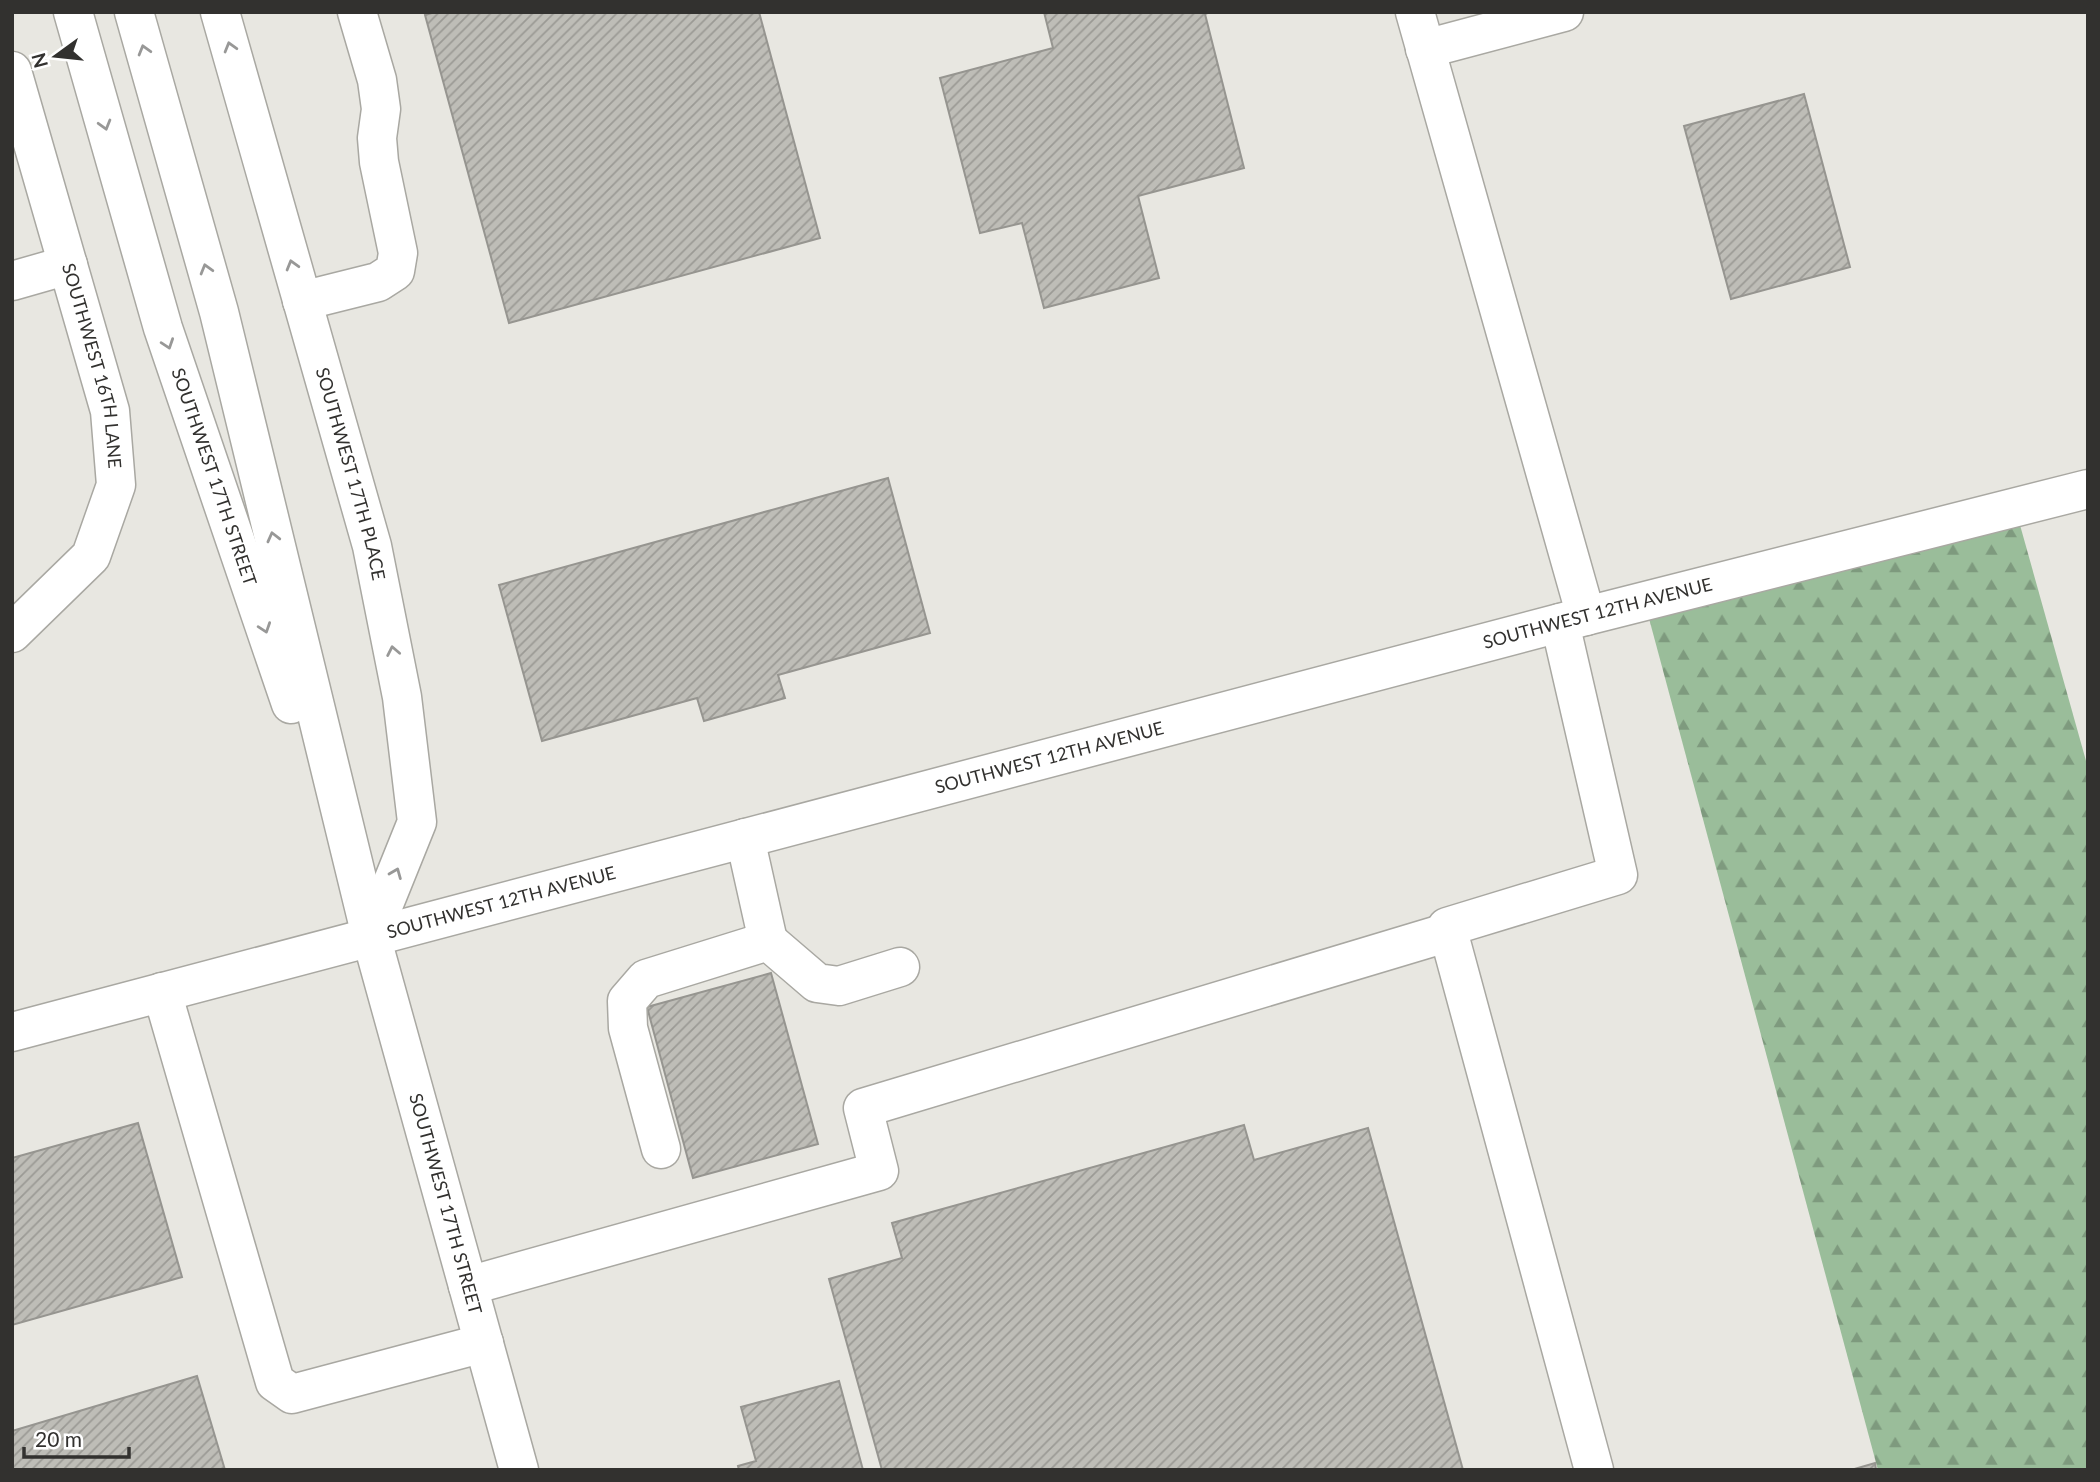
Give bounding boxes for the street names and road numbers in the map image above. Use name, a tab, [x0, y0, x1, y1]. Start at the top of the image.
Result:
street label: SOUTHWEST 16TH LANE	[58, 260, 127, 469]
street label: SOUTHWEST 17TH STREET	[167, 365, 262, 589]
street label: SOUTHWEST 17TH PLACE	[312, 365, 391, 582]
street label: SOUTHWEST 12TH AVENUE	[1480, 573, 1714, 653]
street label: SOUTHWEST 12TH AVENUE	[932, 716, 1166, 798]
street label: SOUTHWEST 12TH AVENUE	[384, 861, 618, 943]
street label: SOUTHWEST 17TH STREET	[405, 1091, 487, 1317]

